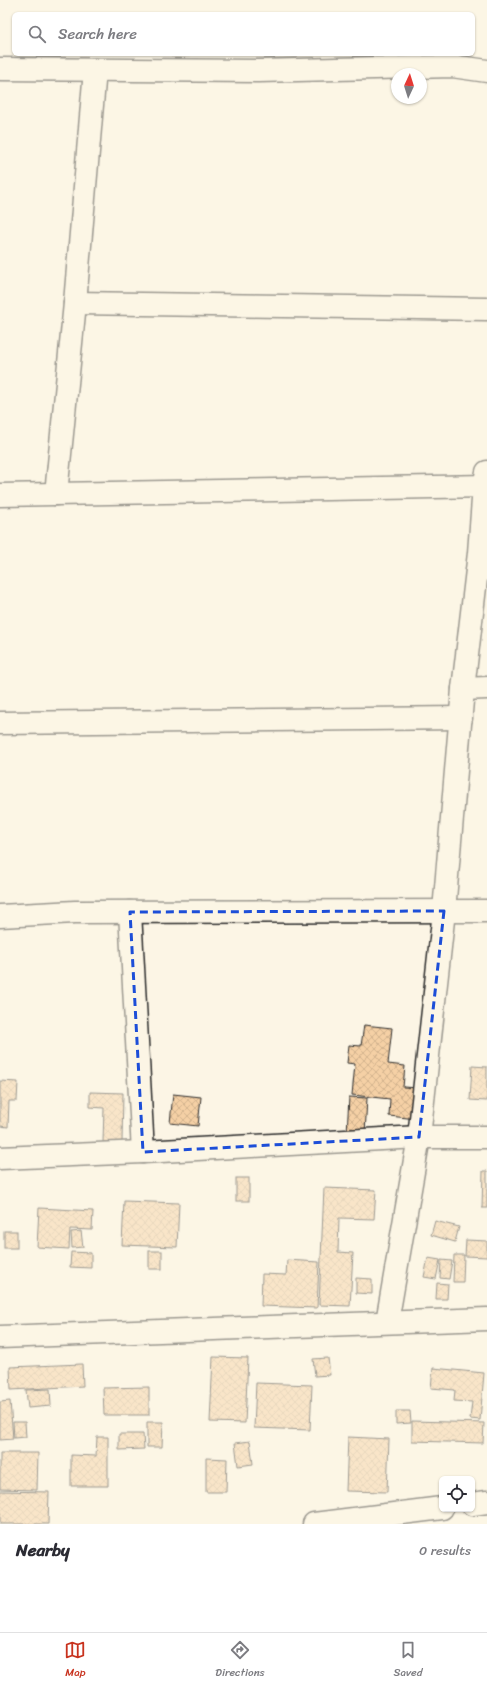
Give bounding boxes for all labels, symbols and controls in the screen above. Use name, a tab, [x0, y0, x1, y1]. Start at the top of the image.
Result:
search box	[12, 12, 475, 56]
text: Search here	[58, 21, 137, 47]
icon: search	[26, 23, 48, 45]
north arrow	[391, 68, 427, 104]
map controls	[439, 1476, 475, 1512]
button: locate	[439, 1476, 475, 1512]
text: Nearby	[16, 1535, 70, 1565]
text: 0 results	[419, 1539, 471, 1562]
tab: Map	[64, 1639, 86, 1682]
tab: Directions	[215, 1639, 265, 1682]
tab: Saved	[394, 1639, 423, 1682]

